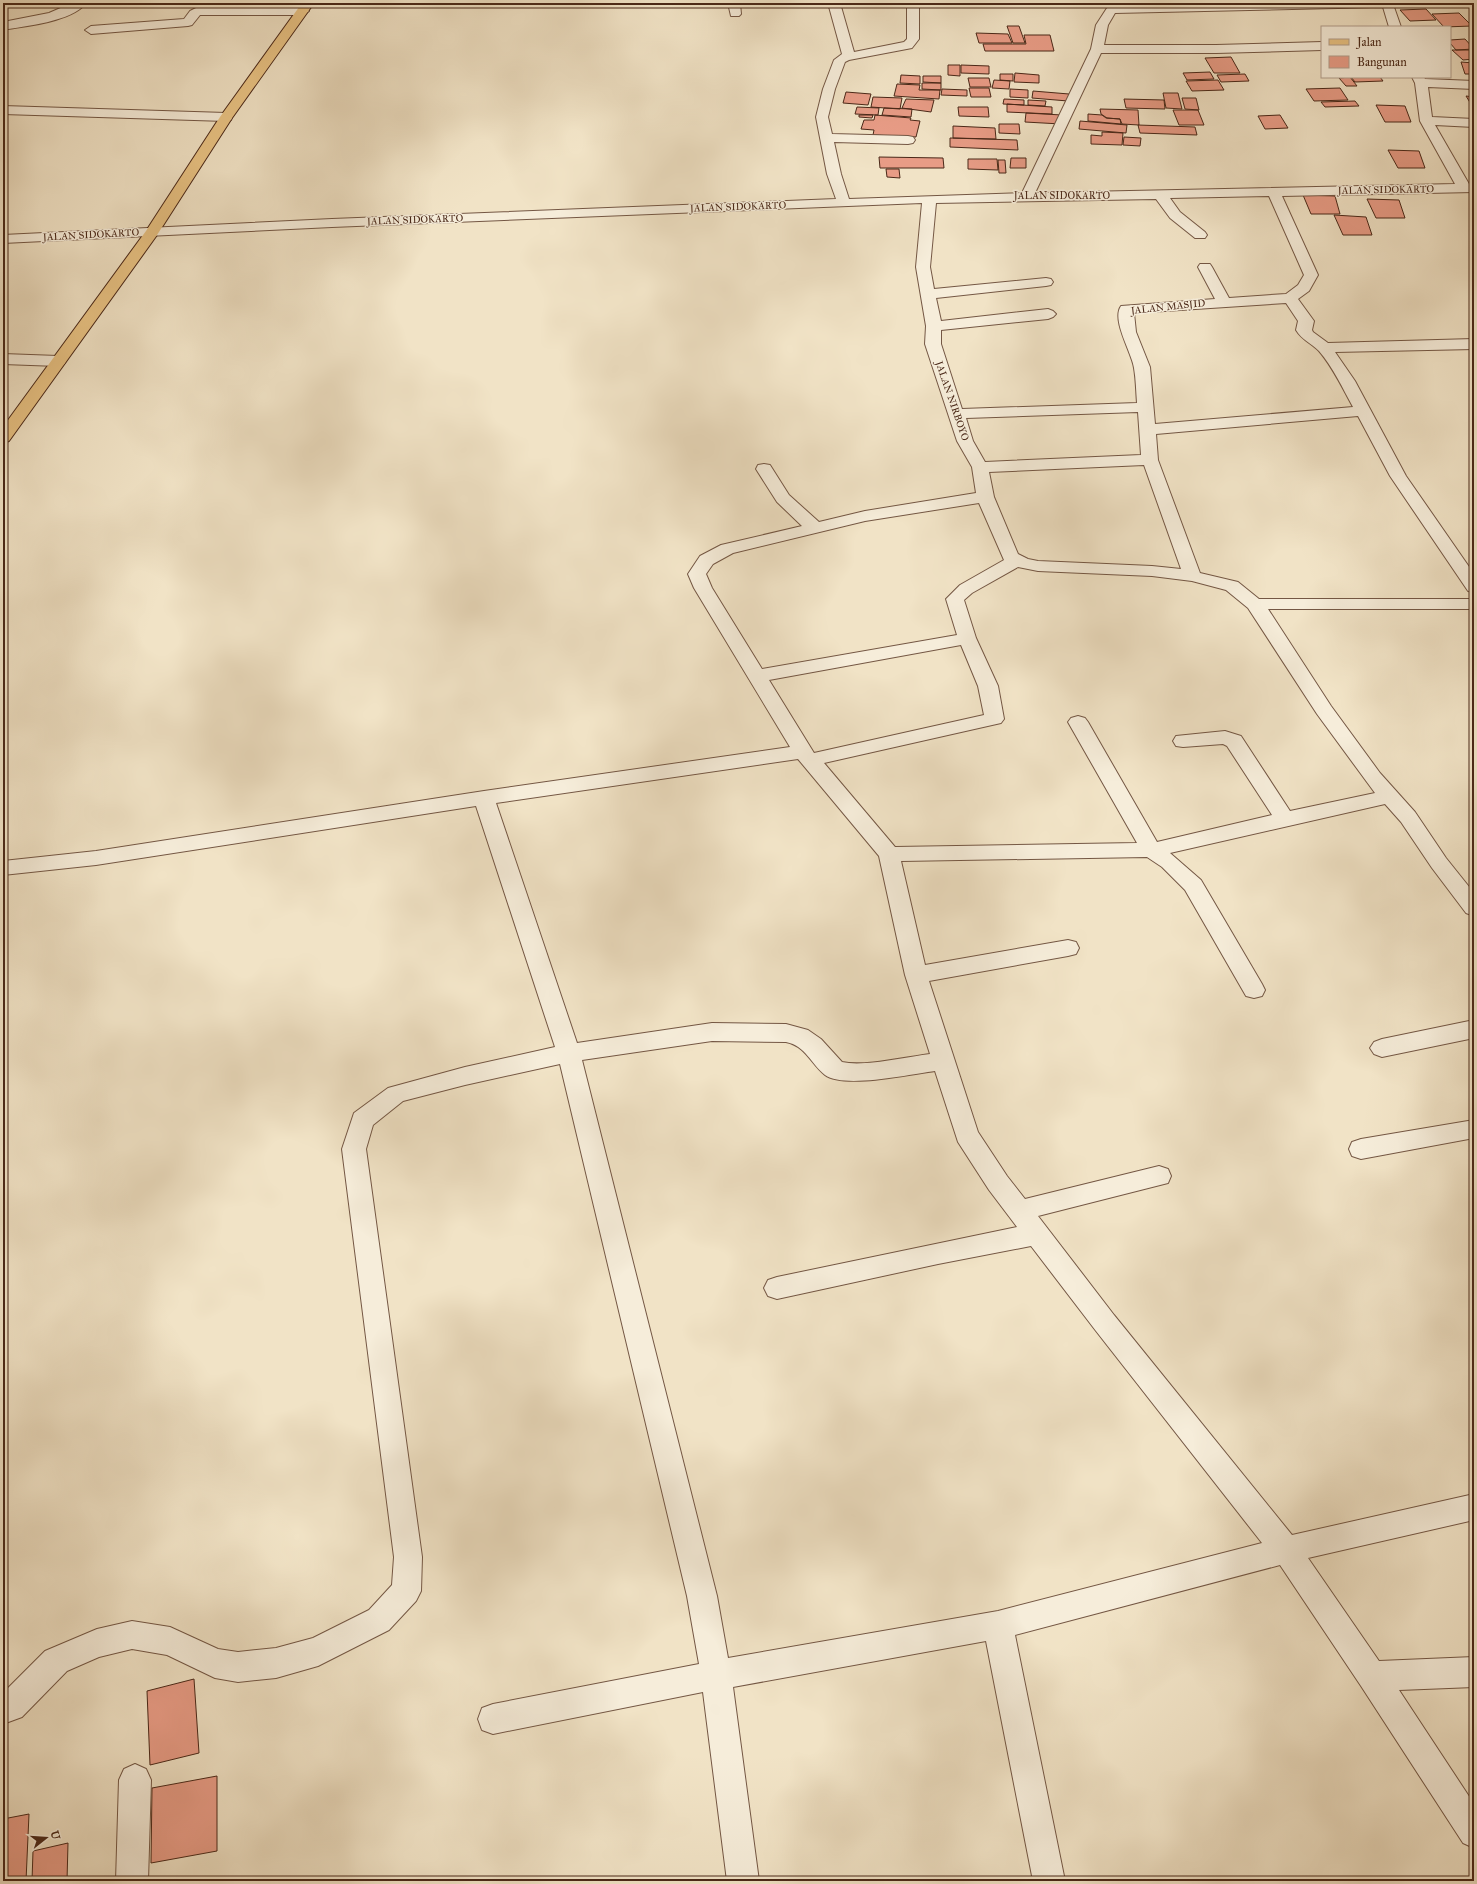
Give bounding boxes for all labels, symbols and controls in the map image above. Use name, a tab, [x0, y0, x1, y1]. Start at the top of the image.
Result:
legend	[1321, 26, 1451, 78]
text: Jalan	[1355, 35, 1382, 50]
text: Bangunan	[1357, 55, 1407, 70]
street label: JALAN SIDOKARTO	[1337, 183, 1435, 198]
street label: JALAN SIDOKARTO	[1013, 190, 1111, 203]
street label: JALAN SIDOKARTO	[689, 199, 787, 216]
street label: JALAN SIDOKARTO	[366, 212, 464, 229]
street label: JALAN SIDOKARTO	[42, 226, 140, 245]
street label: JALAN MASJID	[1129, 297, 1206, 318]
street label: JALAN NIRBOYO	[931, 359, 971, 443]
north arrow	[26, 1818, 66, 1858]
text: U	[48, 1829, 63, 1842]

